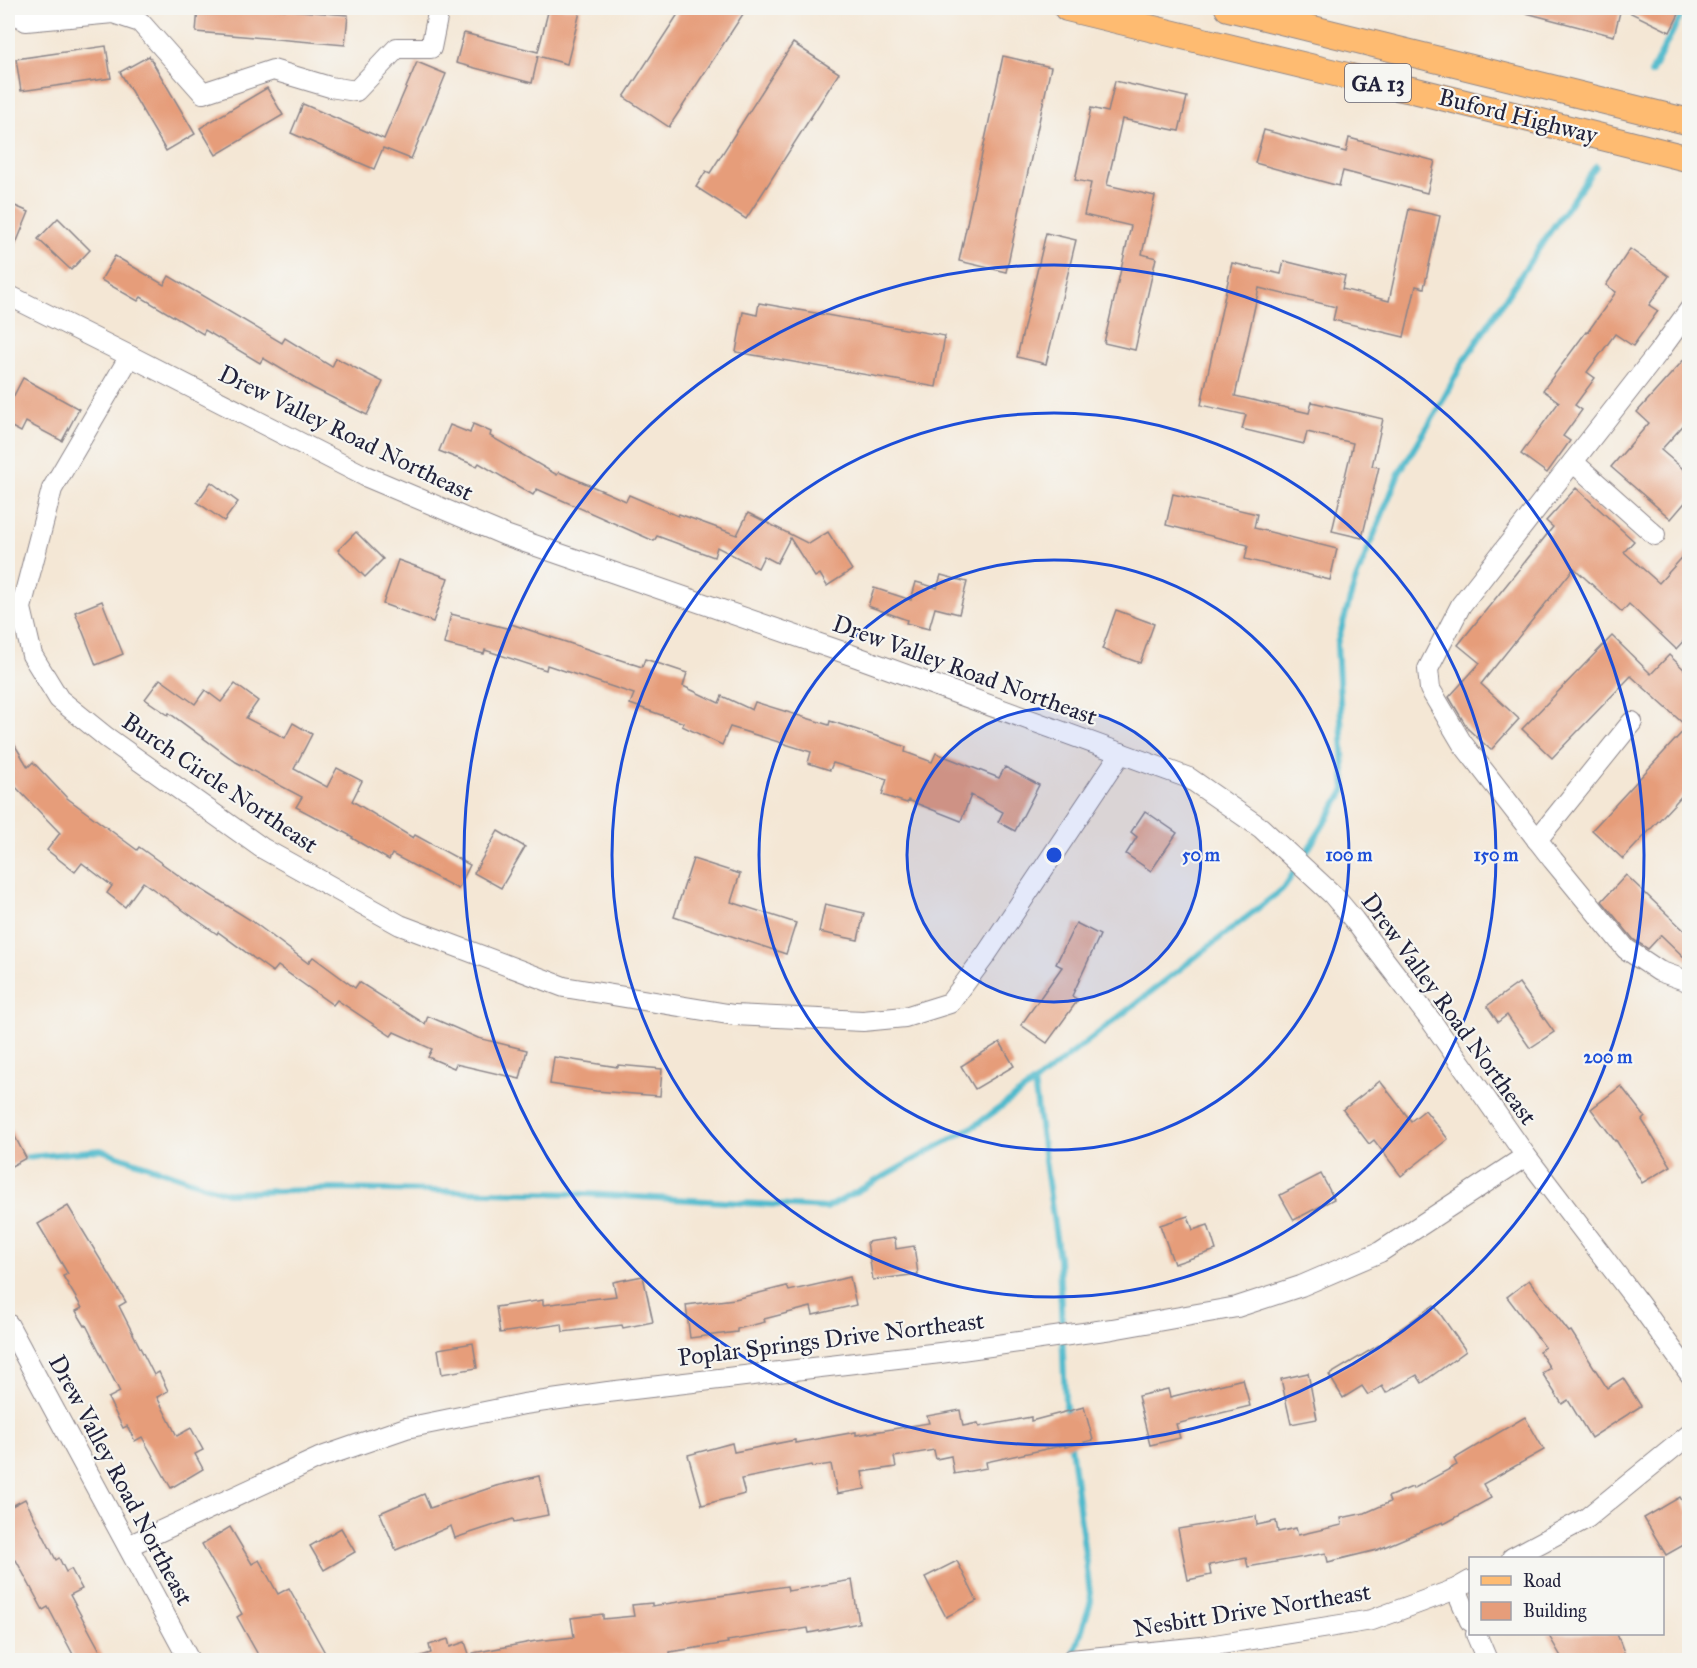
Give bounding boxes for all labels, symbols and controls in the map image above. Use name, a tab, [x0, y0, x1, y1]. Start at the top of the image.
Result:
road number: GA 13	[1345, 64, 1411, 102]
street label: Buford Highway	[1435, 82, 1602, 150]
street label: Drew Valley Road Northeast	[214, 358, 479, 508]
street label: Drew Valley Road Northeast	[829, 608, 1102, 732]
street label: Burch Circle Northeast	[116, 706, 324, 860]
text: 50 m	[1182, 844, 1221, 866]
text: 100 m	[1326, 844, 1373, 866]
text: 150 m	[1474, 844, 1519, 866]
centre of rings	[1044, 845, 1064, 865]
street label: Drew Valley Road Northeast	[1355, 887, 1544, 1131]
text: 200 m	[1584, 1046, 1633, 1068]
street label: Poplar Springs Drive Northeast	[676, 1305, 986, 1373]
street label: Drew Valley Road Northeast	[42, 1350, 200, 1611]
legend	[1469, 1557, 1664, 1635]
text: Road	[1523, 1570, 1561, 1592]
street label: Nesbitt Drive Northeast	[1131, 1576, 1373, 1644]
text: Building	[1523, 1600, 1587, 1623]

